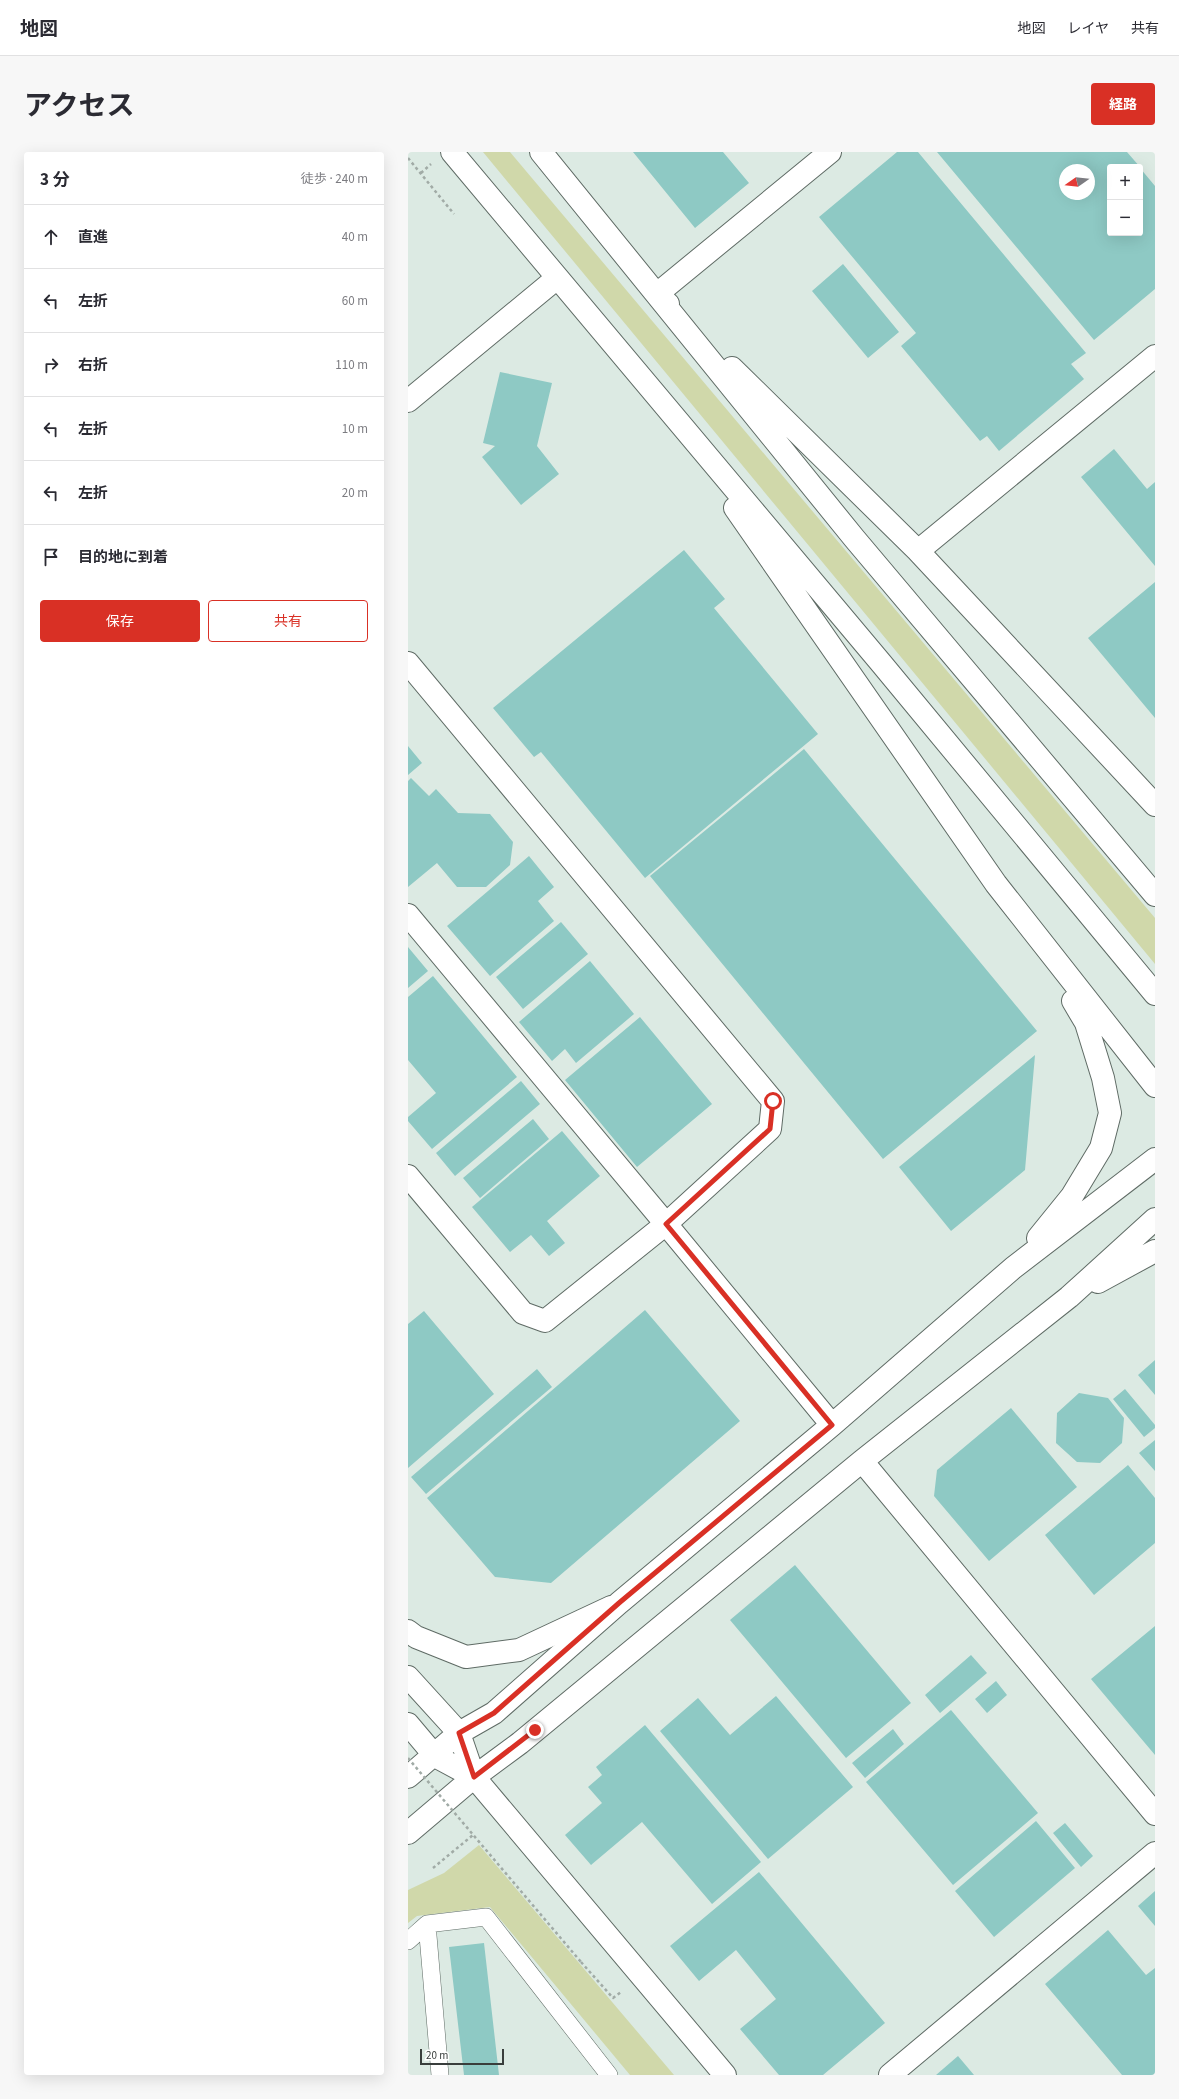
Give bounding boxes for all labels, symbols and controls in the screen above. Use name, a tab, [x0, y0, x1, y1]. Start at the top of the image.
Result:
text: 地図	[20, 16, 58, 43]
text: 地図	[1017, 19, 1045, 39]
text: レイヤ	[1067, 19, 1109, 39]
text: 共有	[1131, 19, 1159, 39]
button: 経路	[1091, 83, 1155, 125]
text: アクセス	[24, 86, 135, 126]
north arrow	[1059, 164, 1095, 200]
map controls	[1107, 164, 1143, 236]
button: +	[1107, 164, 1143, 200]
text: 3 分	[40, 168, 69, 192]
text: 徒歩 · 240 m	[301, 170, 368, 188]
button: −	[1107, 200, 1143, 236]
icon: ahead	[40, 226, 62, 248]
text: 直進	[78, 227, 108, 248]
text: 40 m	[342, 228, 368, 246]
icon: left	[40, 290, 62, 312]
text: 左折	[78, 291, 108, 312]
text: 60 m	[342, 292, 368, 310]
icon: right	[40, 354, 62, 376]
text: 右折	[78, 355, 108, 376]
text: 110 m	[335, 356, 368, 374]
icon: left	[40, 418, 62, 440]
text: 左折	[78, 419, 108, 440]
text: 10 m	[342, 420, 368, 438]
icon: left	[40, 482, 62, 504]
text: 左折	[78, 483, 108, 504]
text: 20 m	[342, 484, 368, 502]
icon: arrive	[40, 546, 62, 568]
text: 目的地に到着	[78, 547, 168, 568]
button: 保存	[40, 600, 200, 642]
button: 共有	[208, 600, 368, 642]
route start	[764, 1092, 782, 1110]
route end	[526, 1721, 544, 1739]
scale bar	[420, 2047, 504, 2066]
text: 20 m	[426, 2048, 448, 2063]

